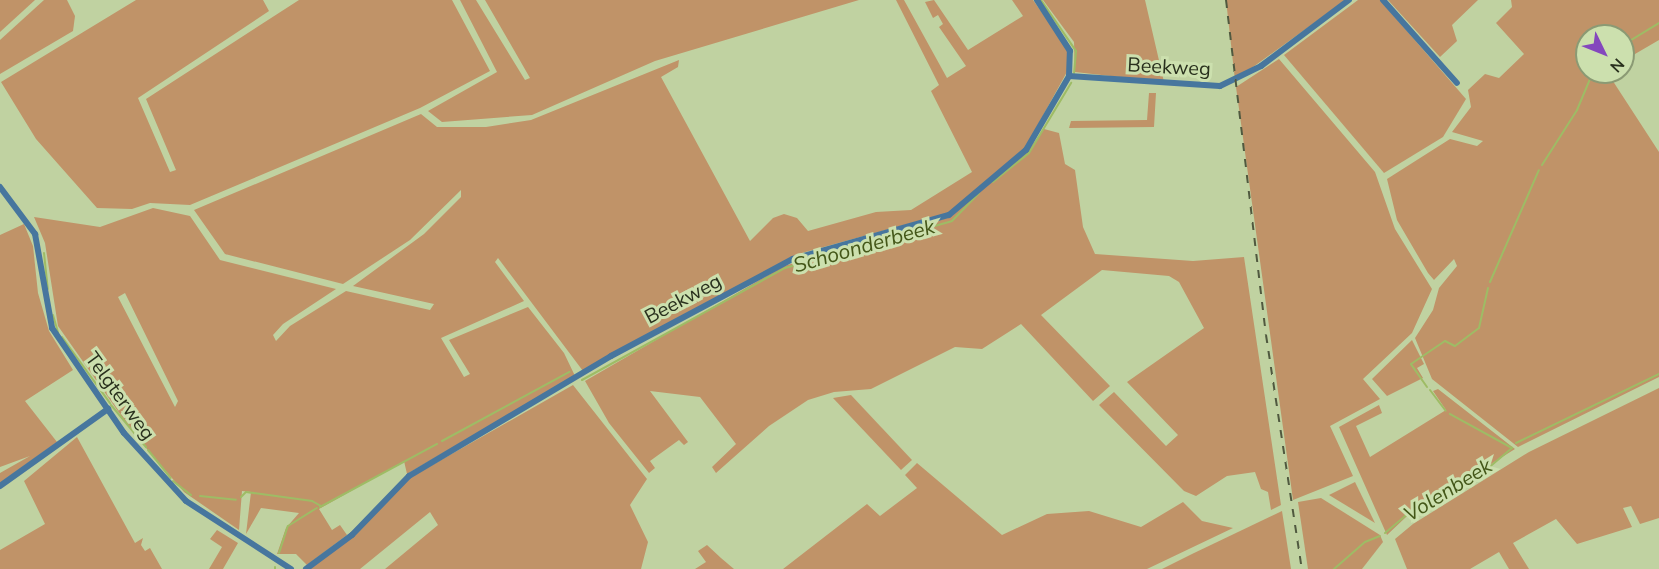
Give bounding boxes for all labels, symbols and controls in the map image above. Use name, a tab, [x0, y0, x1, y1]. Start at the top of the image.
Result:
north arrow	[1575, 24, 1635, 84]
street label: Beekweg	[1127, 53, 1211, 81]
text: N	[1605, 53, 1629, 77]
water label: Schoonderbeek	[790, 214, 938, 278]
street label: Beekweg	[641, 269, 725, 329]
street label: Telgterweg	[80, 347, 160, 445]
water label: Volenbeek	[1399, 453, 1497, 527]

